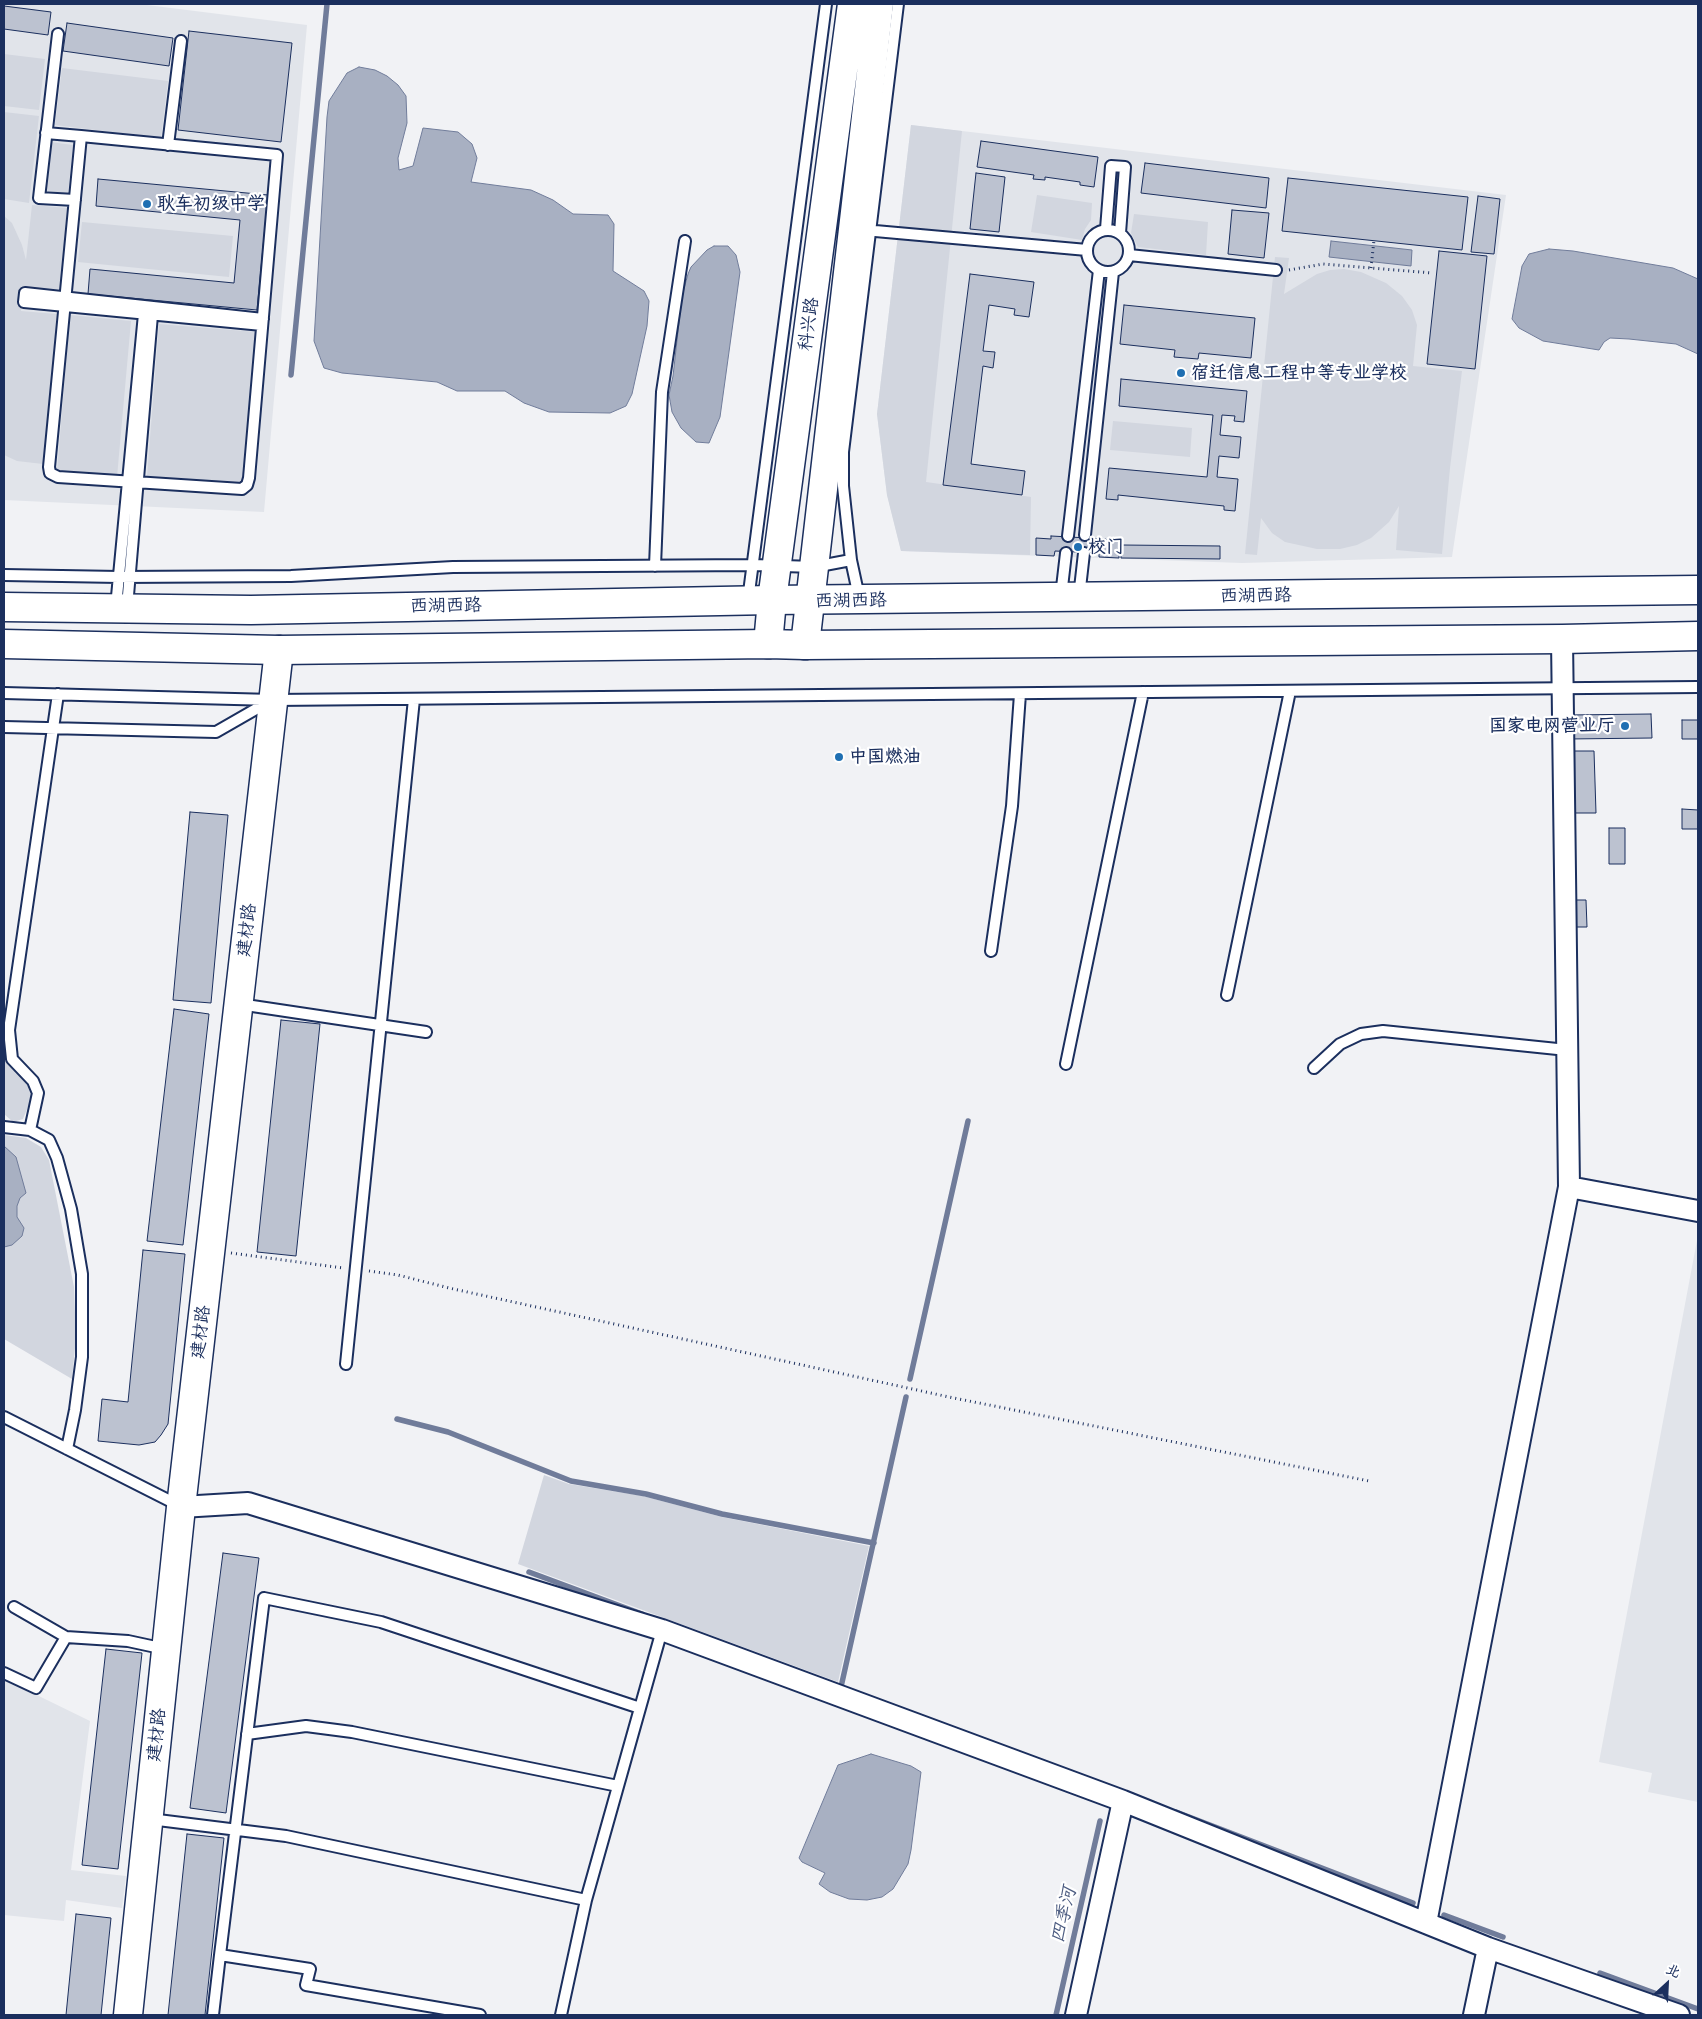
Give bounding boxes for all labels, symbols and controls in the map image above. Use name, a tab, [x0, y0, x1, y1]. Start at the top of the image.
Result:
place label: 耿车初级中学	[157, 193, 265, 215]
marker: 耿车初级中学	[141, 198, 153, 210]
street label: 科兴路	[795, 296, 823, 352]
place label: 宿迁信息工程中等专业学校	[1191, 362, 1407, 384]
marker: 宿迁信息工程中等专业学校	[1175, 367, 1187, 379]
place label: 校门	[1088, 536, 1124, 558]
marker: 校门	[1072, 541, 1084, 553]
street label: 西湖西路	[1220, 585, 1292, 607]
street label: 西湖西路	[815, 590, 887, 612]
street label: 西湖西路	[410, 595, 482, 617]
place label: 国家电网营业厅	[1489, 715, 1615, 737]
marker: 国家电网营业厅	[1619, 720, 1631, 732]
place label: 中国燃油	[849, 746, 921, 768]
marker: 中国燃油	[833, 751, 845, 763]
street label: 建材路	[233, 902, 261, 958]
street label: 建材路	[187, 1304, 215, 1360]
street label: 建材路	[143, 1707, 171, 1763]
water label: 四季河	[1046, 1885, 1082, 1945]
text: 北	[1663, 1957, 1684, 1982]
north arrow	[1642, 1959, 1692, 2009]

